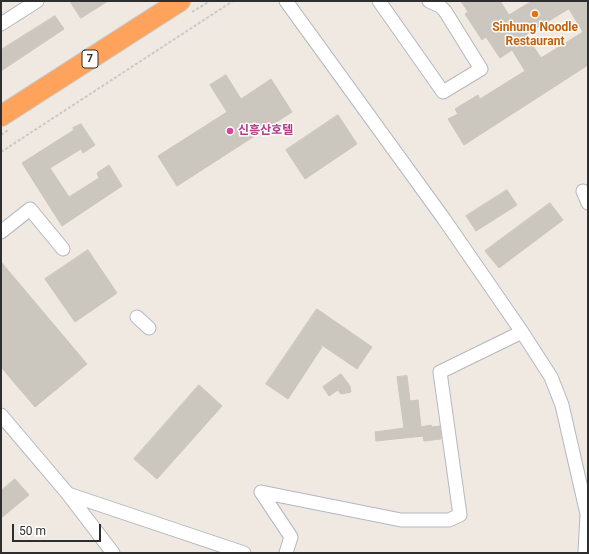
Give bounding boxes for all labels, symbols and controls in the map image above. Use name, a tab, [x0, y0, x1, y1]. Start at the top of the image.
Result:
marker: Sinhung Noodle Restaurant	[530, 9, 540, 19]
place label: Sinhung Noodle Restaurant	[492, 21, 578, 49]
road number: 7	[82, 50, 98, 68]
place label: 신흥산호텔	[238, 124, 293, 138]
marker: 신흥산호텔	[225, 126, 235, 136]
scale bar	[14, 516, 103, 542]
text: 50 m	[19, 524, 46, 538]

